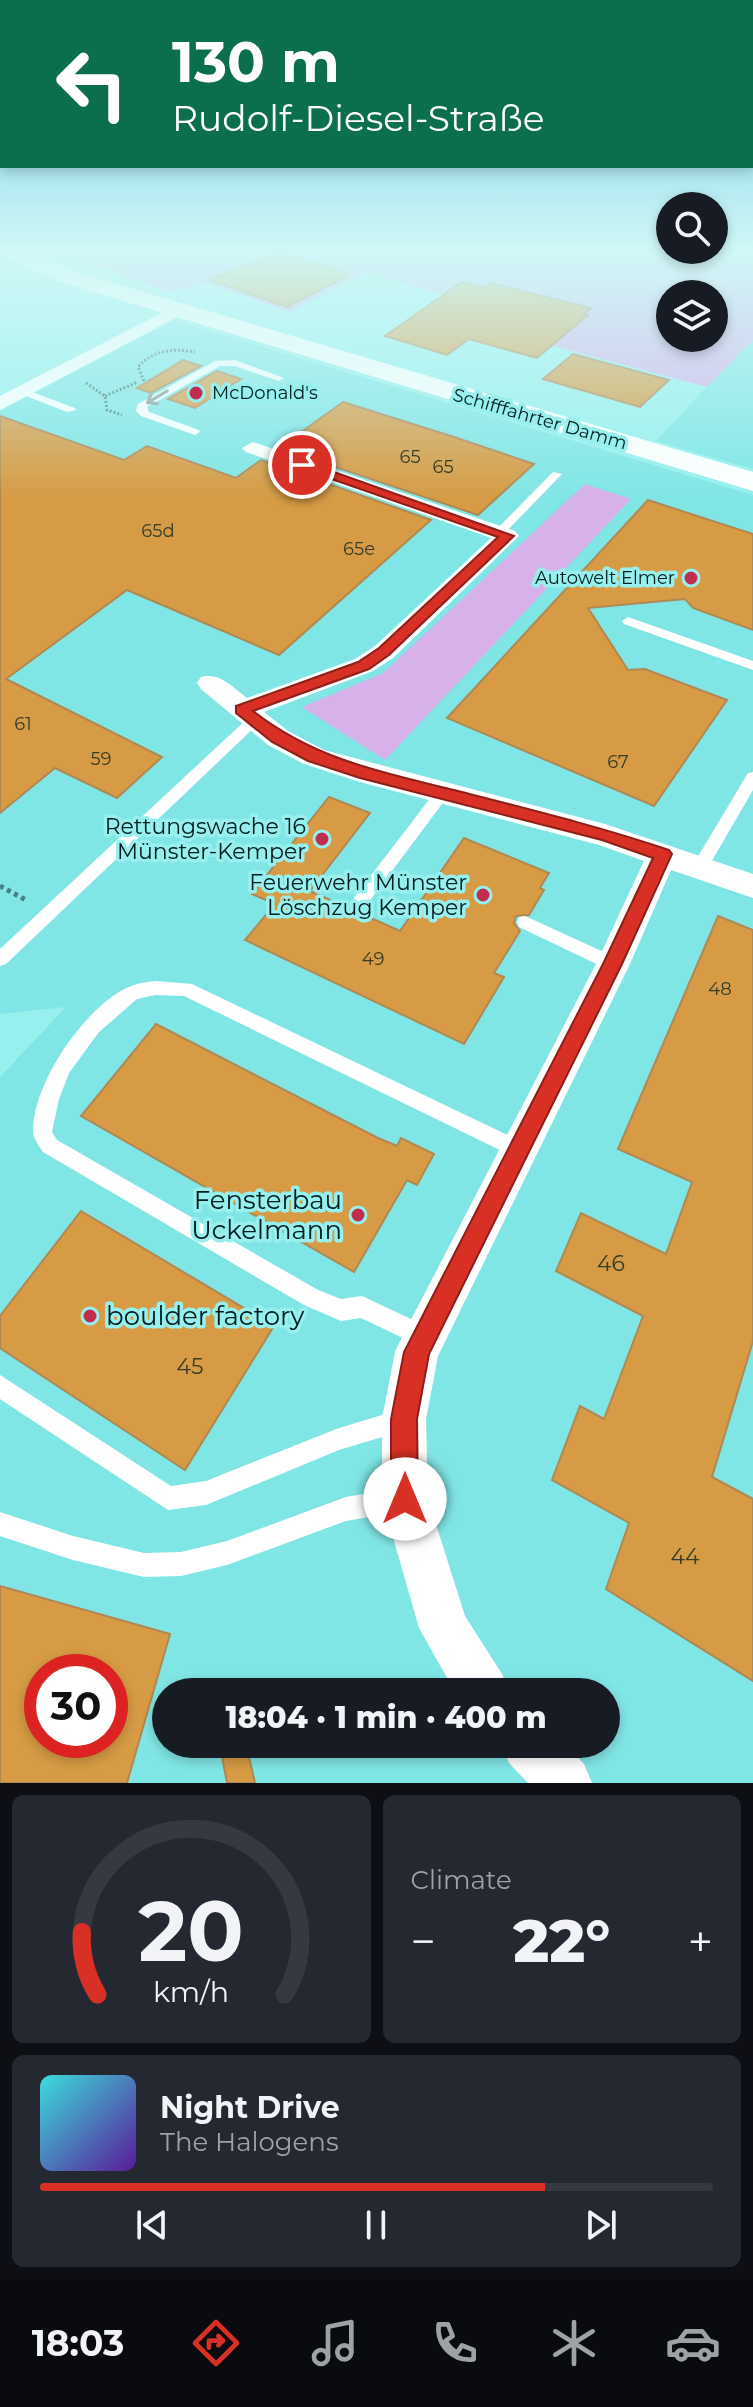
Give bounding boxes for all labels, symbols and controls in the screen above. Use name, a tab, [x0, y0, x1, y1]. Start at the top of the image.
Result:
text: 130 m	[172, 28, 340, 96]
icon: left	[40, 32, 144, 136]
text: Rudolf-Diesel-Straße	[172, 96, 545, 140]
map controls	[656, 192, 728, 352]
button: search	[656, 192, 728, 264]
button: layers	[656, 280, 728, 352]
place label: McDonald's	[212, 382, 318, 404]
marker: McDonald's	[187, 384, 205, 402]
street label: Schifffahrter Damm	[450, 384, 630, 454]
one-way arrow	[146, 390, 169, 406]
pin	[268, 431, 336, 499]
icon: arrive	[280, 443, 324, 487]
house number: 65	[399, 446, 421, 468]
house number: 65	[432, 456, 454, 478]
house number: 65d	[141, 520, 175, 542]
house number: 65e	[343, 538, 375, 560]
place label: Autowelt Elmer	[535, 567, 675, 589]
marker: Autowelt Elmer	[682, 569, 700, 587]
house number: 61	[14, 713, 32, 735]
house number: 59	[90, 748, 112, 770]
house number: 67	[607, 751, 629, 773]
place label: Rettungswache 16 Münster-Kemper	[105, 813, 306, 865]
marker: Rettungswache 16 Münster-Kemper	[313, 830, 331, 848]
place label: Feuerwehr Münster Löschzug Kemper	[249, 869, 467, 921]
marker: Feuerwehr Münster Löschzug Kemper	[474, 886, 492, 904]
house number: 49	[362, 948, 384, 970]
house number: 48	[708, 978, 732, 1000]
place label: Fensterbau Uckelmann	[191, 1184, 342, 1246]
marker: Fensterbau Uckelmann	[349, 1206, 367, 1224]
house number: 46	[597, 1250, 625, 1277]
place label: boulder factory	[106, 1300, 305, 1332]
marker: boulder factory	[81, 1307, 99, 1325]
house number: 45	[177, 1353, 203, 1380]
position arrow	[363, 1457, 447, 1541]
house number: 44	[670, 1543, 700, 1570]
speed limit sign: 30	[24, 1654, 128, 1758]
text: 18:04 · 1 min · 400 m	[225, 1699, 547, 1736]
text: Climate	[411, 1864, 512, 1896]
text: 20	[138, 1880, 244, 1982]
text: 22°	[513, 1904, 610, 1977]
text: −	[411, 1914, 436, 1968]
text: +	[688, 1914, 713, 1968]
text: km/h	[153, 1974, 229, 2009]
text: Night Drive	[160, 2089, 340, 2126]
text: The Halogens	[160, 2126, 339, 2158]
icon: previous	[130, 2203, 174, 2247]
icon: pause	[354, 2203, 398, 2247]
icon: next	[579, 2203, 623, 2247]
icon: directions	[188, 2315, 244, 2371]
icon: music	[307, 2315, 363, 2371]
icon: phone	[427, 2315, 483, 2371]
icon: climate	[546, 2315, 602, 2371]
icon: car	[665, 2315, 721, 2371]
text: 18:03	[32, 2321, 124, 2365]

